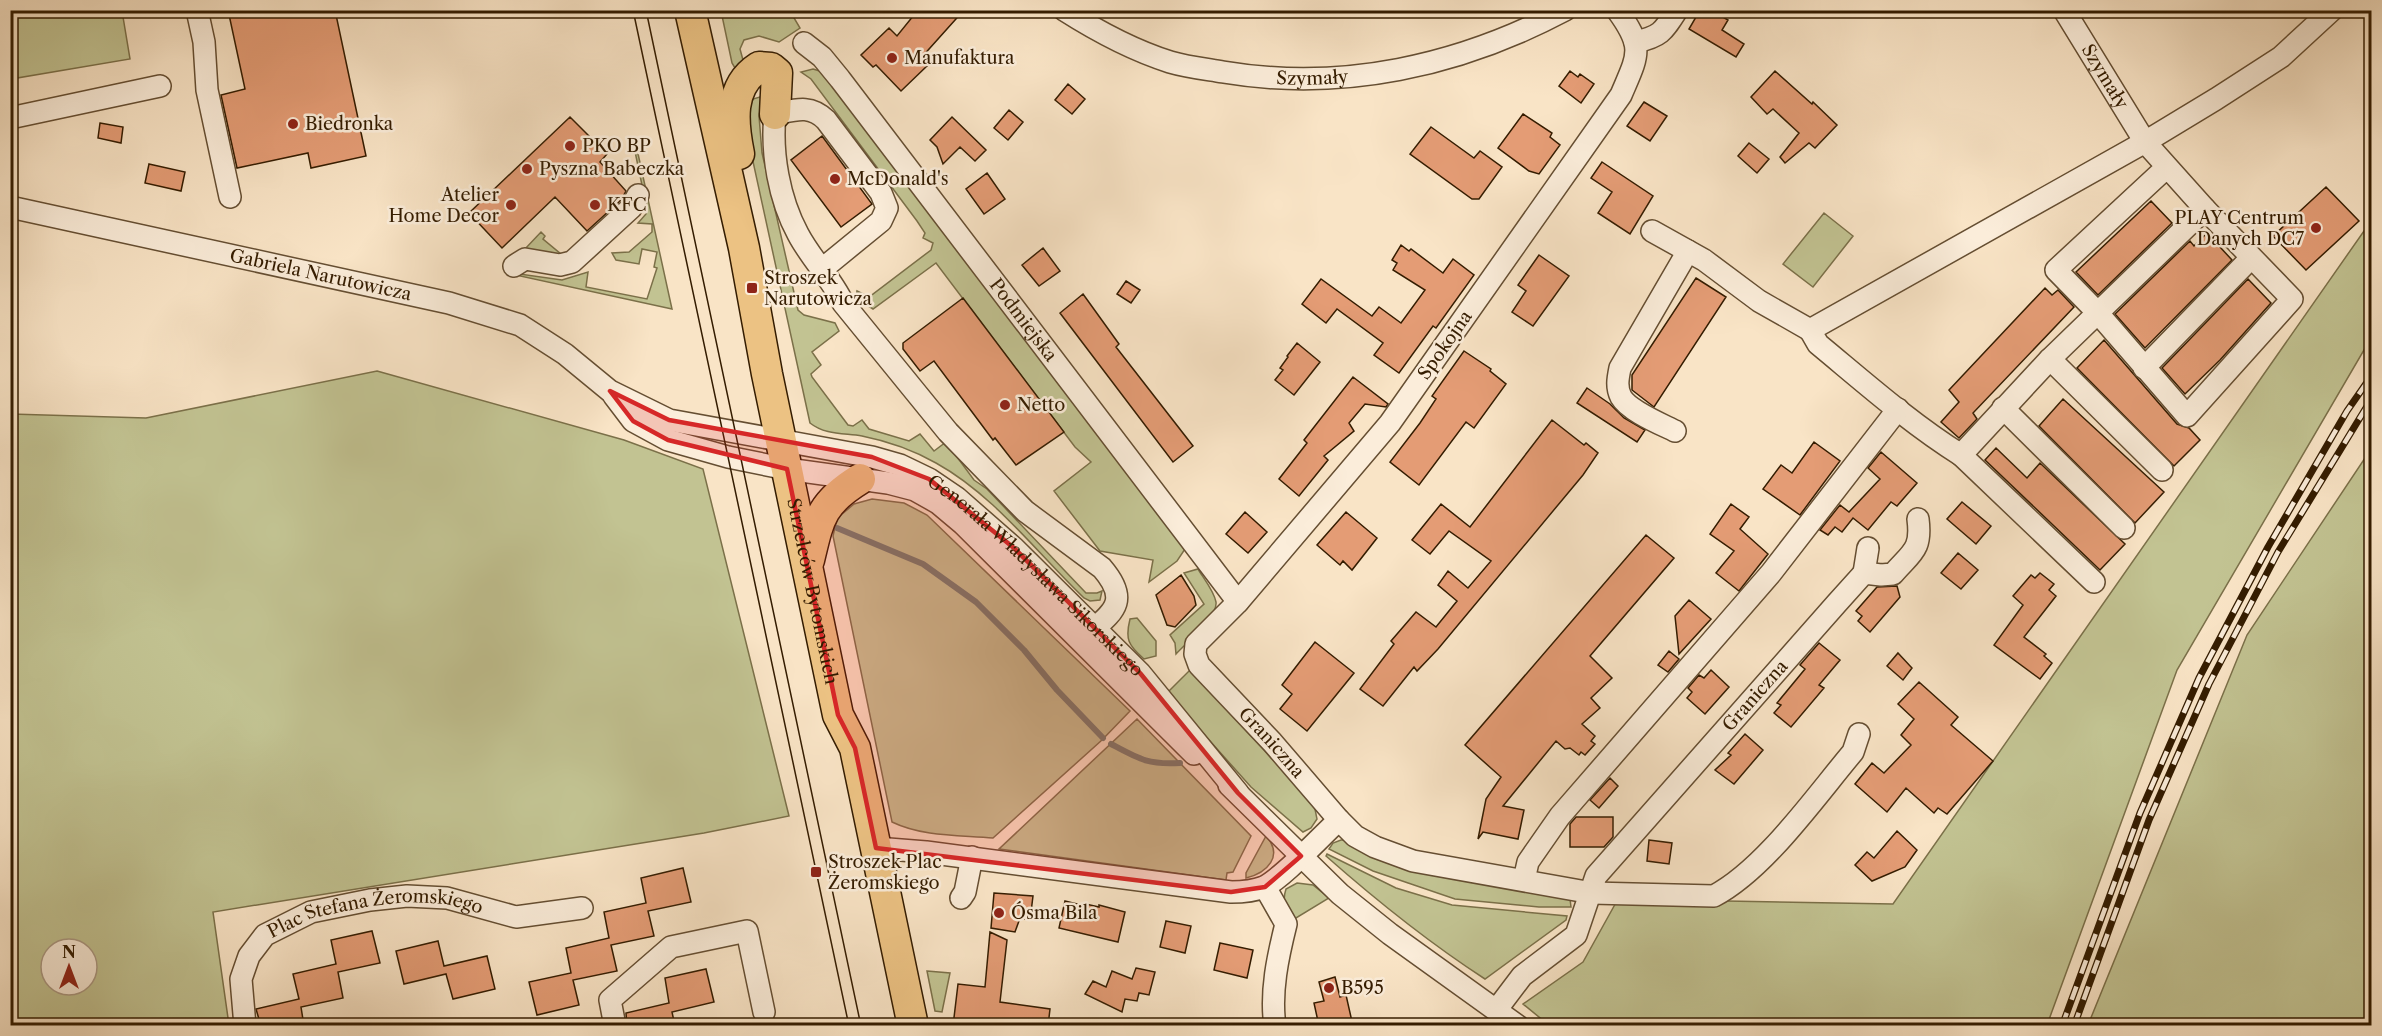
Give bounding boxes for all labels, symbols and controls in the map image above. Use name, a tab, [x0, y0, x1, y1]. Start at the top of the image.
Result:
street label: Szymały	[2077, 40, 2133, 114]
place label: Manufaktura	[904, 47, 1015, 69]
marker: Manufaktura	[885, 51, 899, 65]
street label: Szymały	[1276, 66, 1350, 90]
place label: Biedronka	[305, 113, 394, 135]
marker: Biedronka	[286, 117, 300, 131]
place label: PKO BP	[582, 135, 651, 157]
marker: PKO BP	[563, 139, 577, 153]
place label: Pyszna Babeczka	[539, 158, 685, 180]
marker: Pyszna Babeczka	[520, 162, 534, 176]
place label: McDonald's	[847, 168, 949, 190]
marker: McDonald's	[828, 172, 842, 186]
place label: Atelier Home Decor	[389, 184, 499, 227]
place label: KFC	[607, 194, 647, 216]
marker: Atelier Home Decor	[504, 198, 518, 212]
marker: KFC	[588, 198, 602, 212]
place label: PLAY Centrum Danych DC7	[2175, 207, 2304, 250]
marker: PLAY Centrum Danych DC7	[2309, 221, 2323, 235]
street label: Gabriela Narutowicza	[228, 244, 414, 306]
place label: Stroszek Narutowicza	[764, 267, 873, 310]
street label: Podmiejska	[985, 274, 1062, 366]
marker: Stroszek Narutowicza	[745, 281, 759, 295]
street label: Spokojna	[1413, 306, 1477, 384]
place label: Netto	[1017, 394, 1065, 416]
marker: Netto	[998, 398, 1012, 412]
street label: Generała Władysława Sikorskiego	[923, 470, 1148, 681]
street label: Strzelców Bytomskich	[782, 496, 842, 686]
street label: Graniczna	[1718, 655, 1793, 736]
street label: Graniczna	[1234, 703, 1309, 783]
place label: Stroszek Plac Żeromskiego	[828, 851, 942, 894]
marker: Stroszek Plac Żeromskiego	[809, 865, 823, 879]
street label: Plac Stefana Żeromskiego	[264, 885, 485, 943]
place label: Ósma Bila	[1011, 901, 1098, 924]
marker: Ósma Bila	[992, 906, 1006, 920]
north arrow	[39, 937, 99, 997]
text: N	[62, 942, 76, 962]
place label: B595	[1341, 977, 1384, 999]
marker: B595	[1322, 981, 1336, 995]

